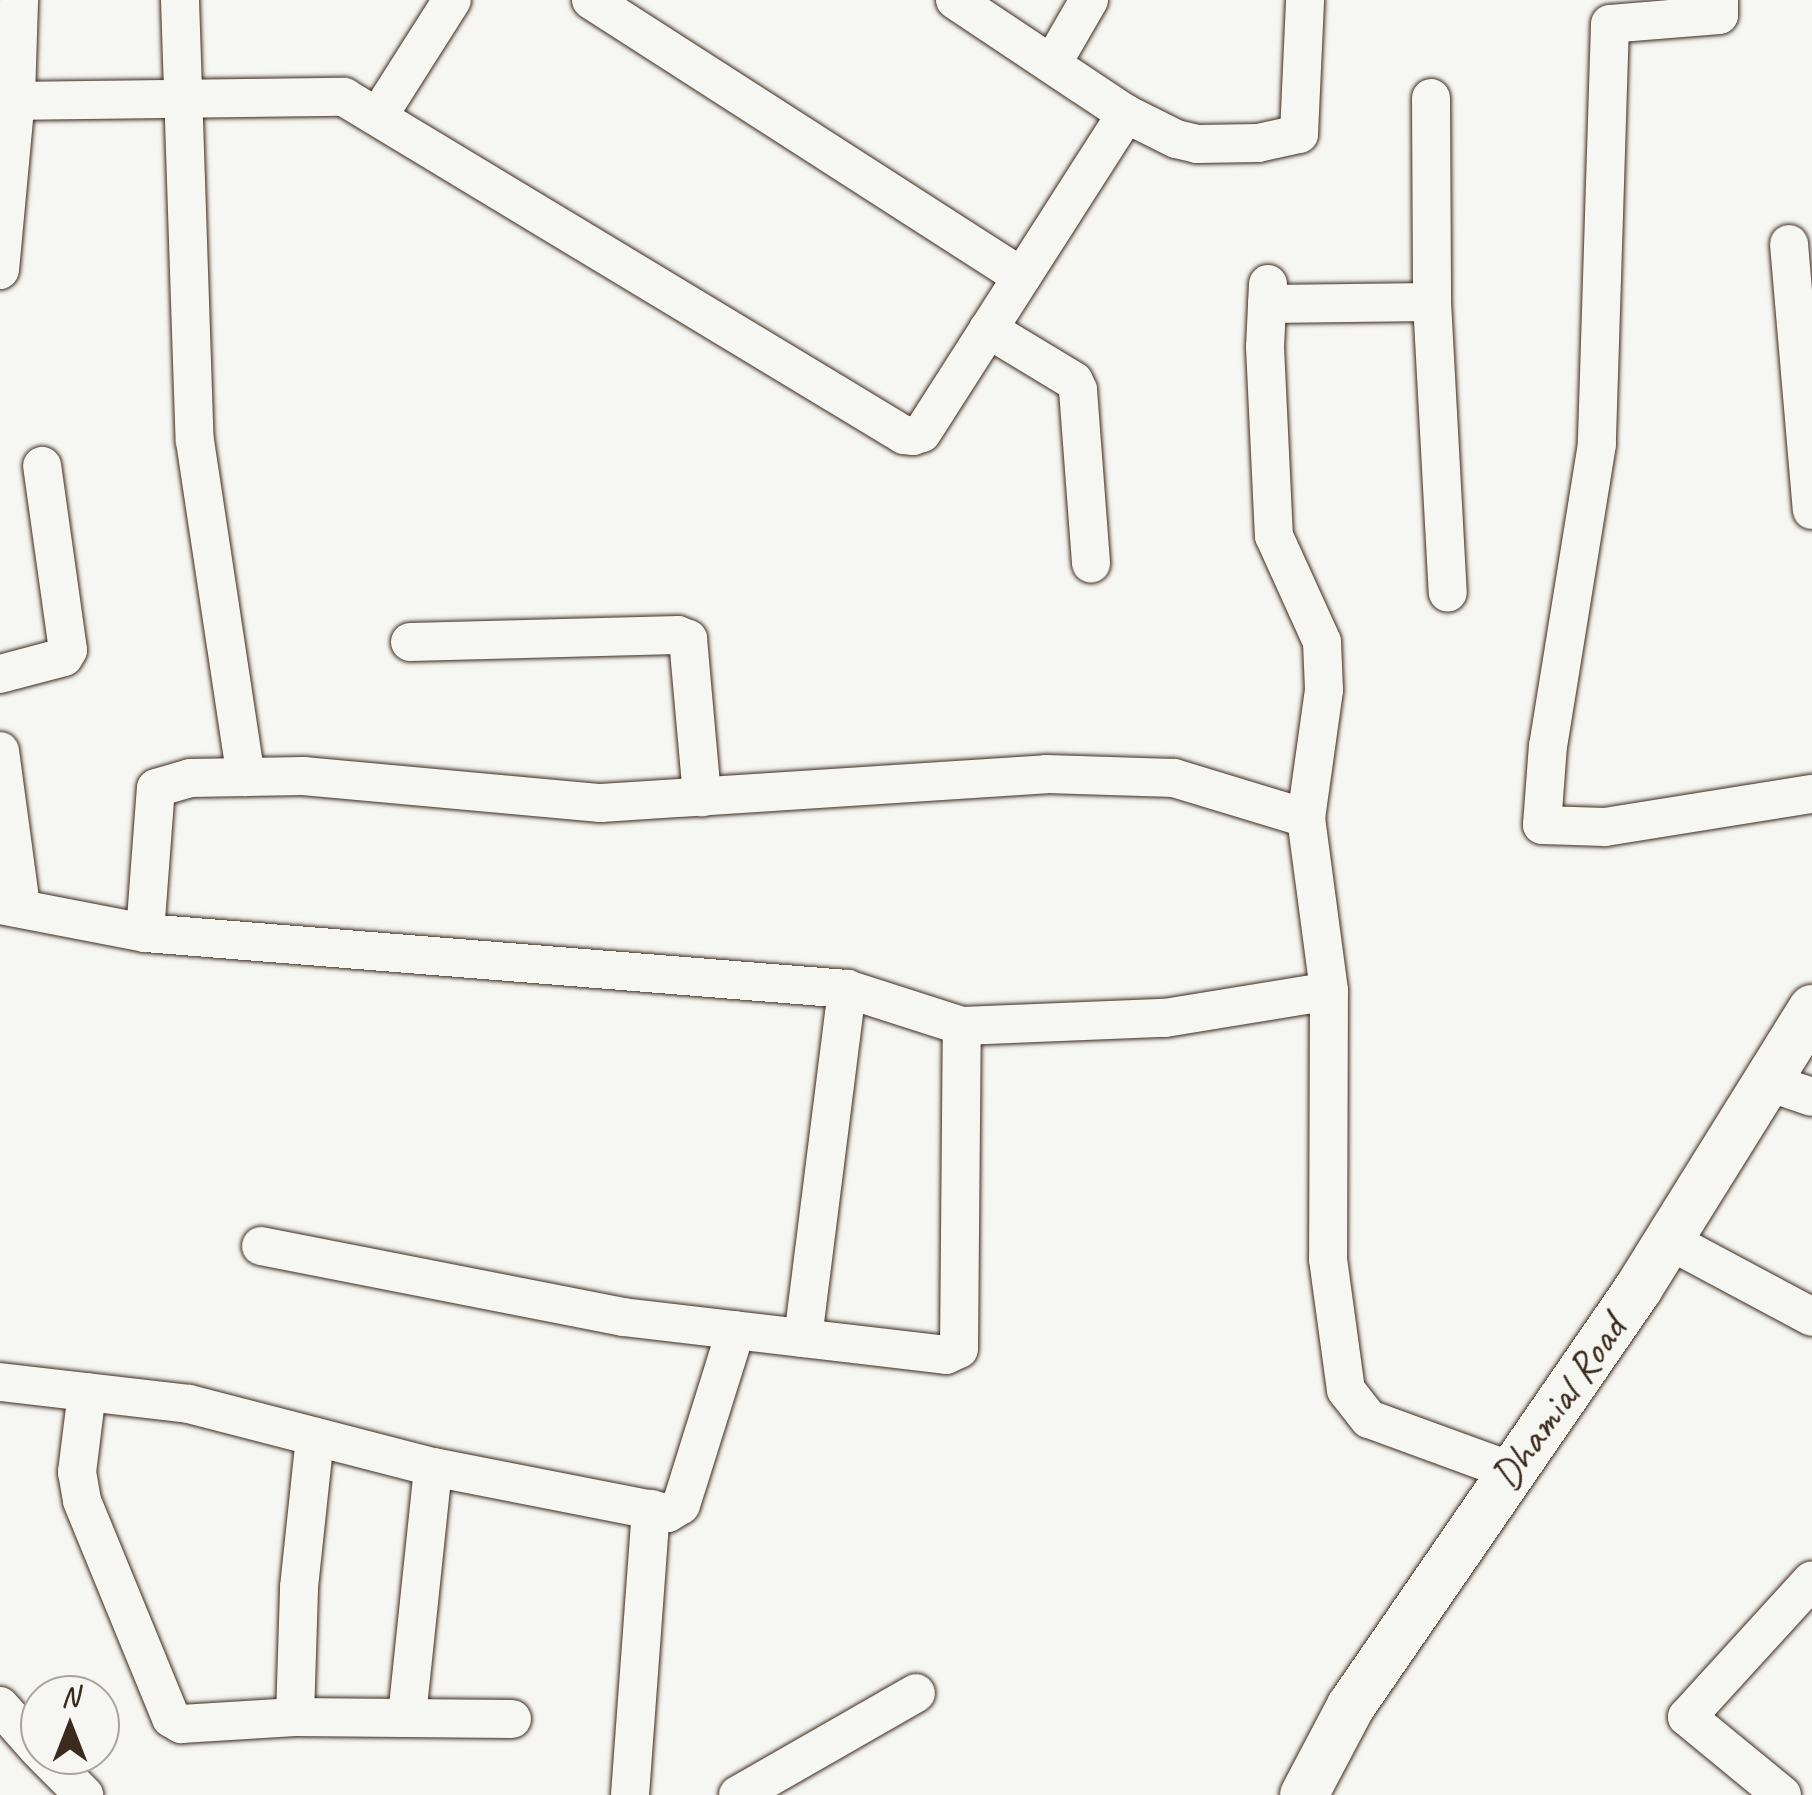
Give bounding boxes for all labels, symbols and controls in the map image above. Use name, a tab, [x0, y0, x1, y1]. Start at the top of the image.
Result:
street label: Dhamial Road	[1481, 1306, 1637, 1500]
north arrow	[20, 1675, 120, 1775]
text: N	[61, 1679, 79, 1714]

